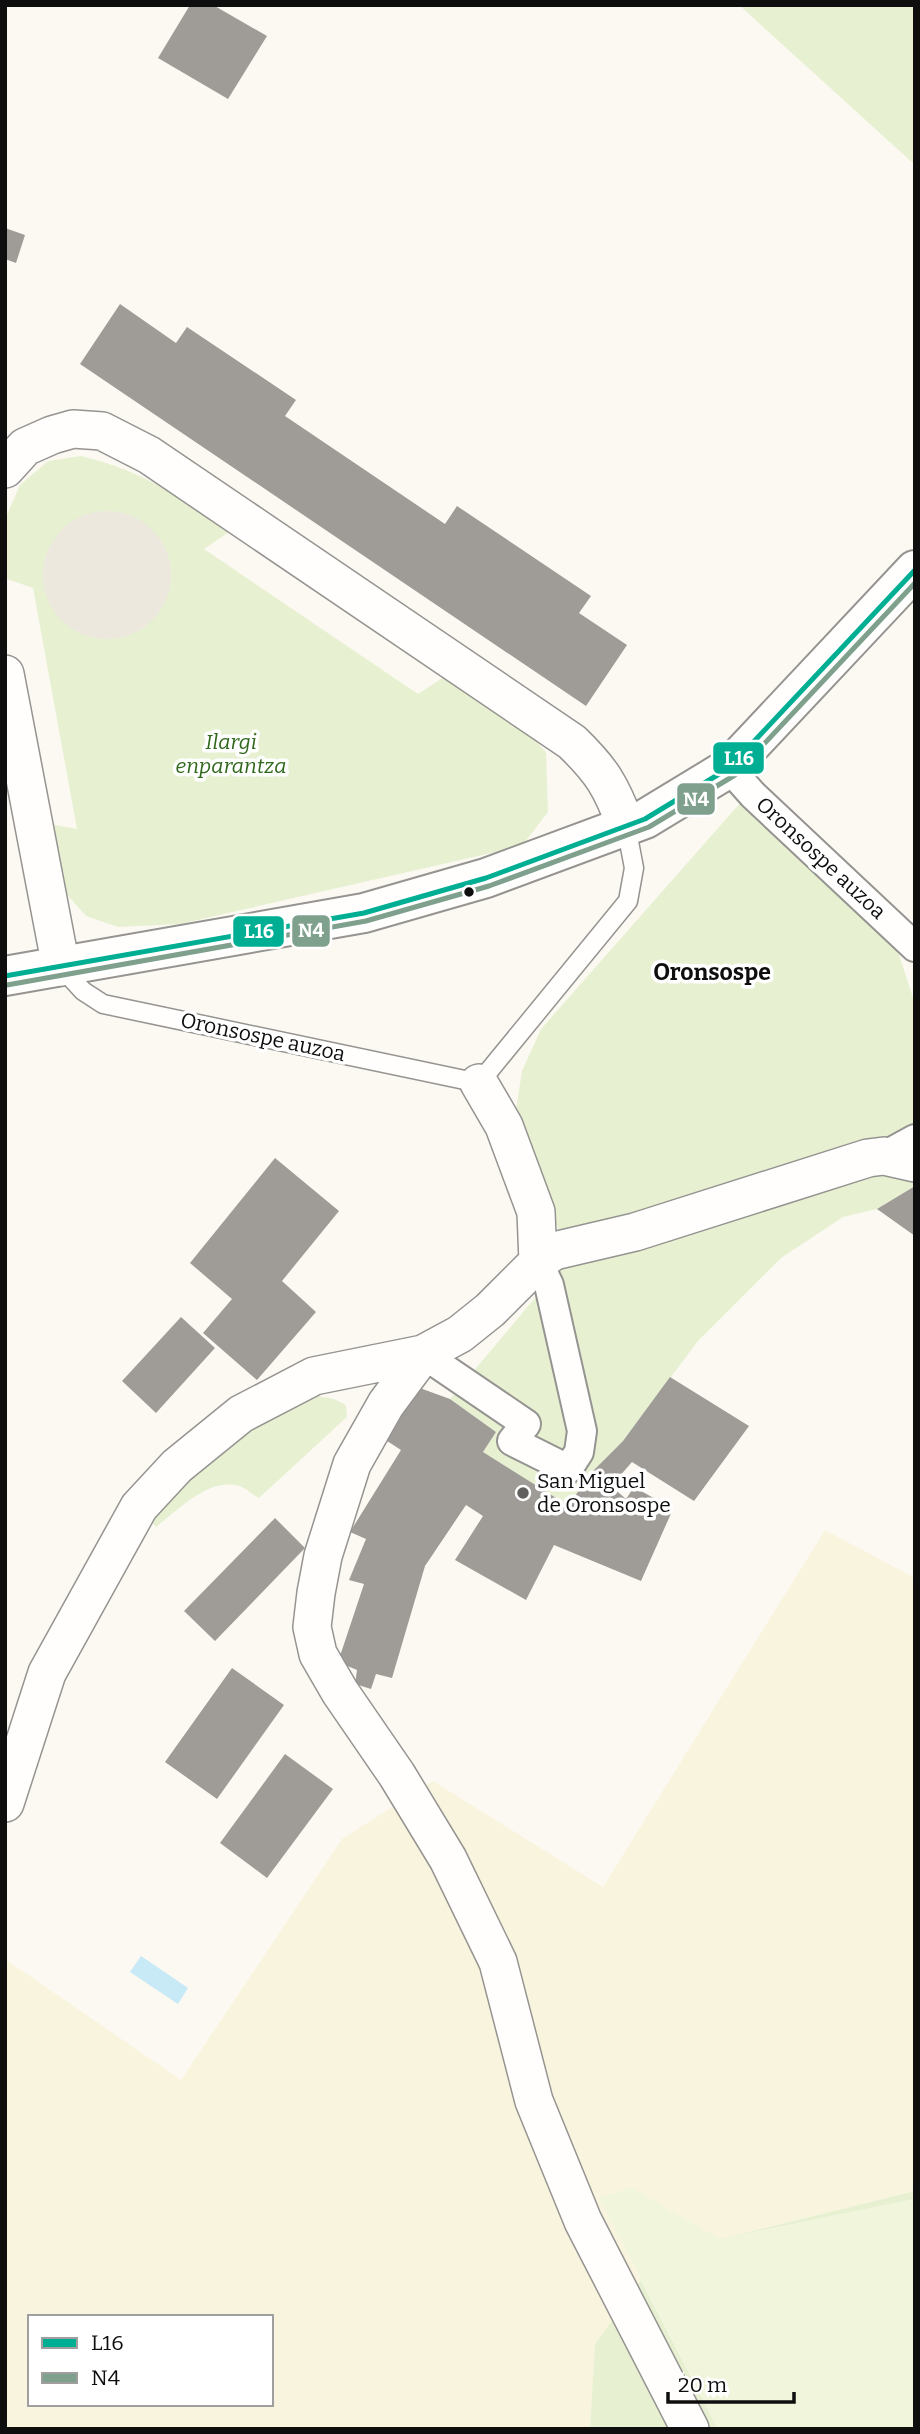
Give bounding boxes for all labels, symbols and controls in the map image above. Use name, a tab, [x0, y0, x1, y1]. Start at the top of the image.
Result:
park label: Ilargi enparantza	[176, 729, 286, 779]
line badge: L16	[712, 741, 765, 775]
text: L16	[724, 747, 754, 770]
line badge: N4	[676, 782, 716, 816]
text: N4	[683, 788, 710, 811]
street label: Oronsospe auzoa	[751, 791, 892, 925]
unlabelled marker	[462, 885, 476, 899]
line badge: N4	[291, 914, 331, 948]
line badge: L16	[232, 915, 285, 948]
text: N4	[298, 919, 325, 942]
text: L16	[244, 920, 274, 943]
district label: Oronsospe	[653, 958, 771, 986]
street label: Oronsospe auzoa	[178, 1007, 348, 1067]
place label: San Miguel de Oronsospe	[537, 1468, 671, 1518]
marker: San Miguel de Oronsospe	[515, 1485, 531, 1501]
legend	[28, 2315, 273, 2406]
text: L16	[91, 2330, 123, 2356]
scale bar	[668, 2360, 794, 2404]
text: N4	[91, 2365, 120, 2391]
text: 20 m	[678, 2372, 727, 2398]

